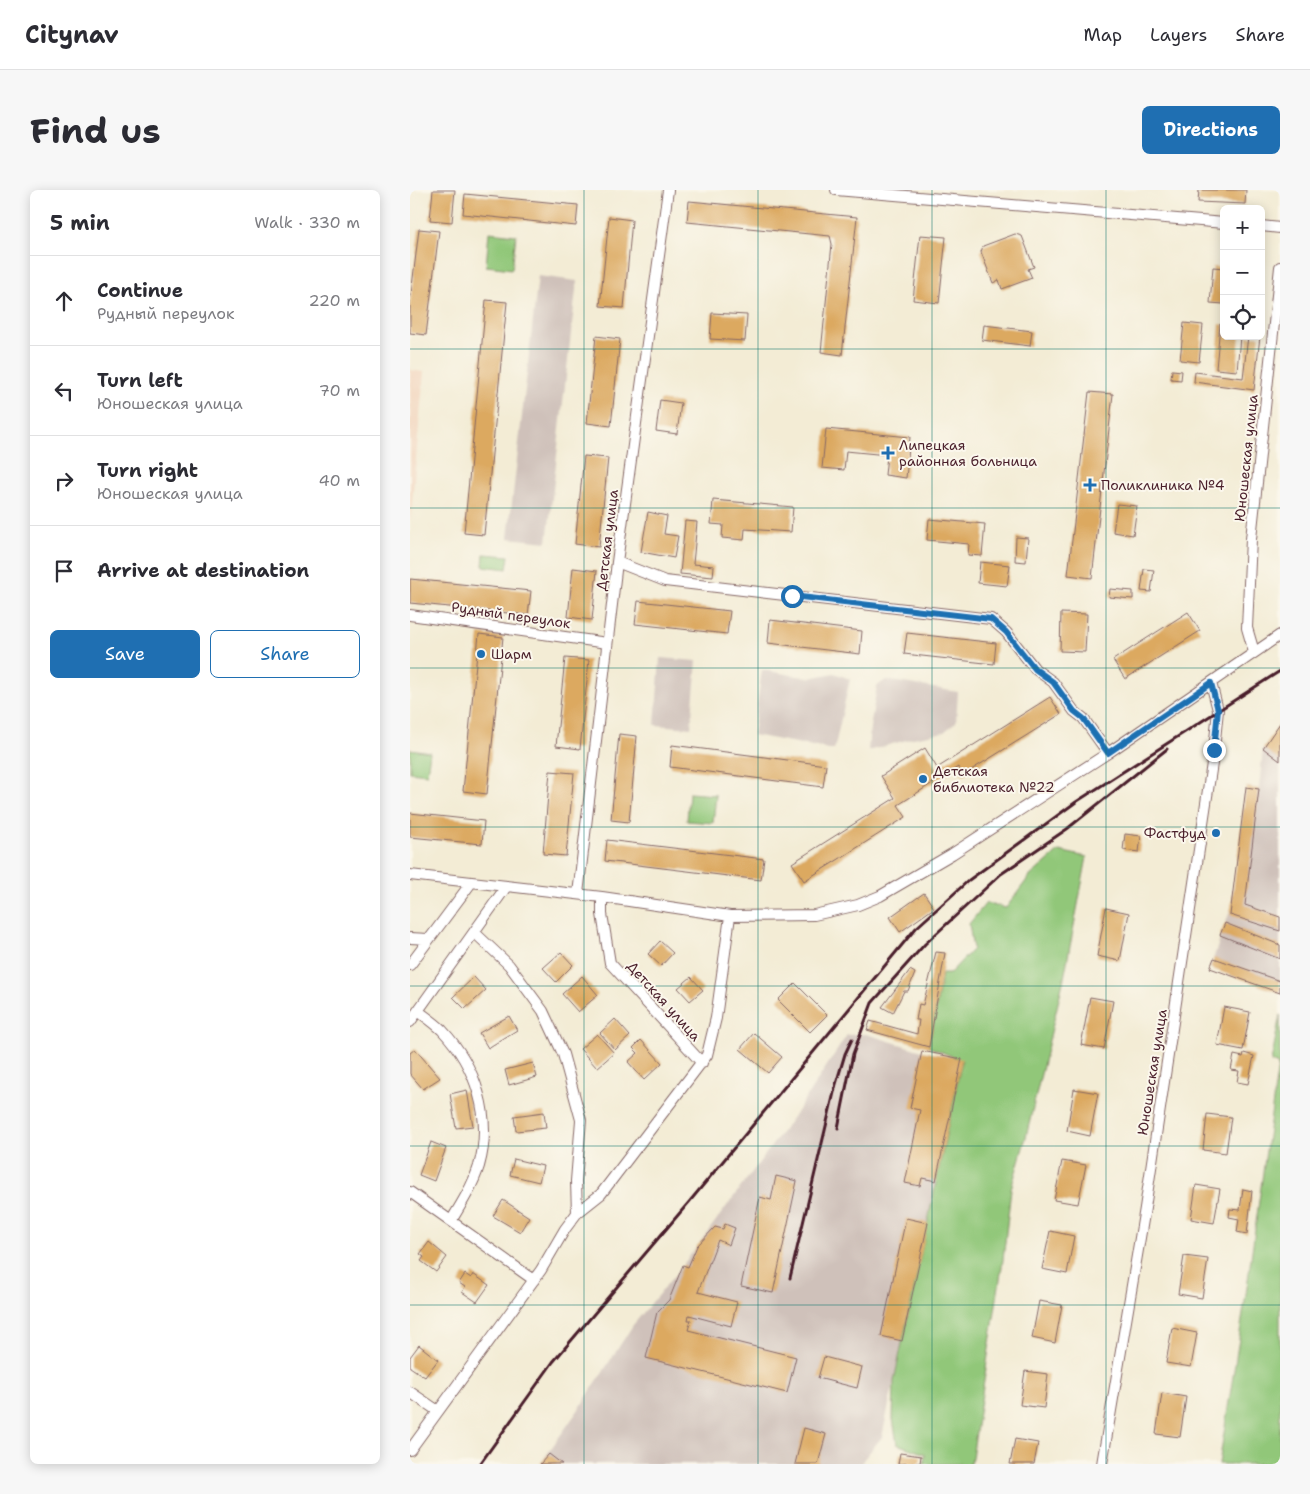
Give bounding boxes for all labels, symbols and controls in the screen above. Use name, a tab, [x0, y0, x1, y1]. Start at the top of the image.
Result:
text: Citynav	[25, 19, 119, 51]
text: Map	[1084, 23, 1122, 47]
text: Layers	[1150, 23, 1207, 47]
text: Share	[1235, 23, 1285, 47]
button: Directions	[1142, 106, 1280, 154]
text: Find us	[30, 107, 161, 154]
map controls	[1220, 205, 1265, 340]
button: +	[1220, 205, 1265, 250]
text: 5 min	[50, 209, 110, 237]
text: Walk · 330 m	[254, 212, 360, 233]
button: −	[1220, 250, 1265, 295]
text: Continue	[97, 278, 183, 303]
icon: ahead	[50, 287, 78, 315]
text: 220 m	[308, 290, 360, 311]
button: locate	[1220, 295, 1265, 340]
text: Рудный переулок	[97, 303, 234, 324]
text: Turn left	[97, 368, 183, 393]
icon: left	[50, 377, 78, 405]
text: 70 m	[319, 380, 360, 401]
text: Юношеская улица	[97, 393, 243, 414]
street label: Юношеская улица	[1230, 393, 1262, 522]
place label: Липецкая районная больница	[899, 436, 1037, 470]
marker: Липецкая районная больница	[881, 446, 895, 460]
text: Turn right	[97, 458, 198, 483]
icon: right	[50, 467, 78, 495]
text: 40 m	[318, 470, 360, 491]
place label: Поликлиника №4	[1101, 476, 1225, 494]
marker: Поликлиника №4	[1083, 478, 1097, 492]
text: Юношеская улица	[97, 483, 243, 504]
street label: Детская улица	[592, 488, 622, 592]
icon: arrive	[50, 557, 78, 585]
text: Arrive at destination	[97, 558, 309, 583]
route start	[781, 585, 804, 608]
street label: Рудный переулок	[450, 598, 572, 632]
button: Save	[50, 630, 200, 678]
button: Share	[210, 630, 360, 678]
place label: Шарм	[491, 645, 532, 663]
marker: Шарм	[475, 648, 487, 660]
route end	[1203, 739, 1226, 762]
place label: Детская библиотека №22	[933, 762, 1055, 796]
marker: Детская библиотека №22	[917, 773, 929, 785]
place label: Фастфуд	[1144, 824, 1206, 842]
marker: Фастфуд	[1210, 827, 1222, 839]
street label: Детская улица	[623, 957, 705, 1045]
street label: Юношеская улица	[1133, 1007, 1171, 1136]

